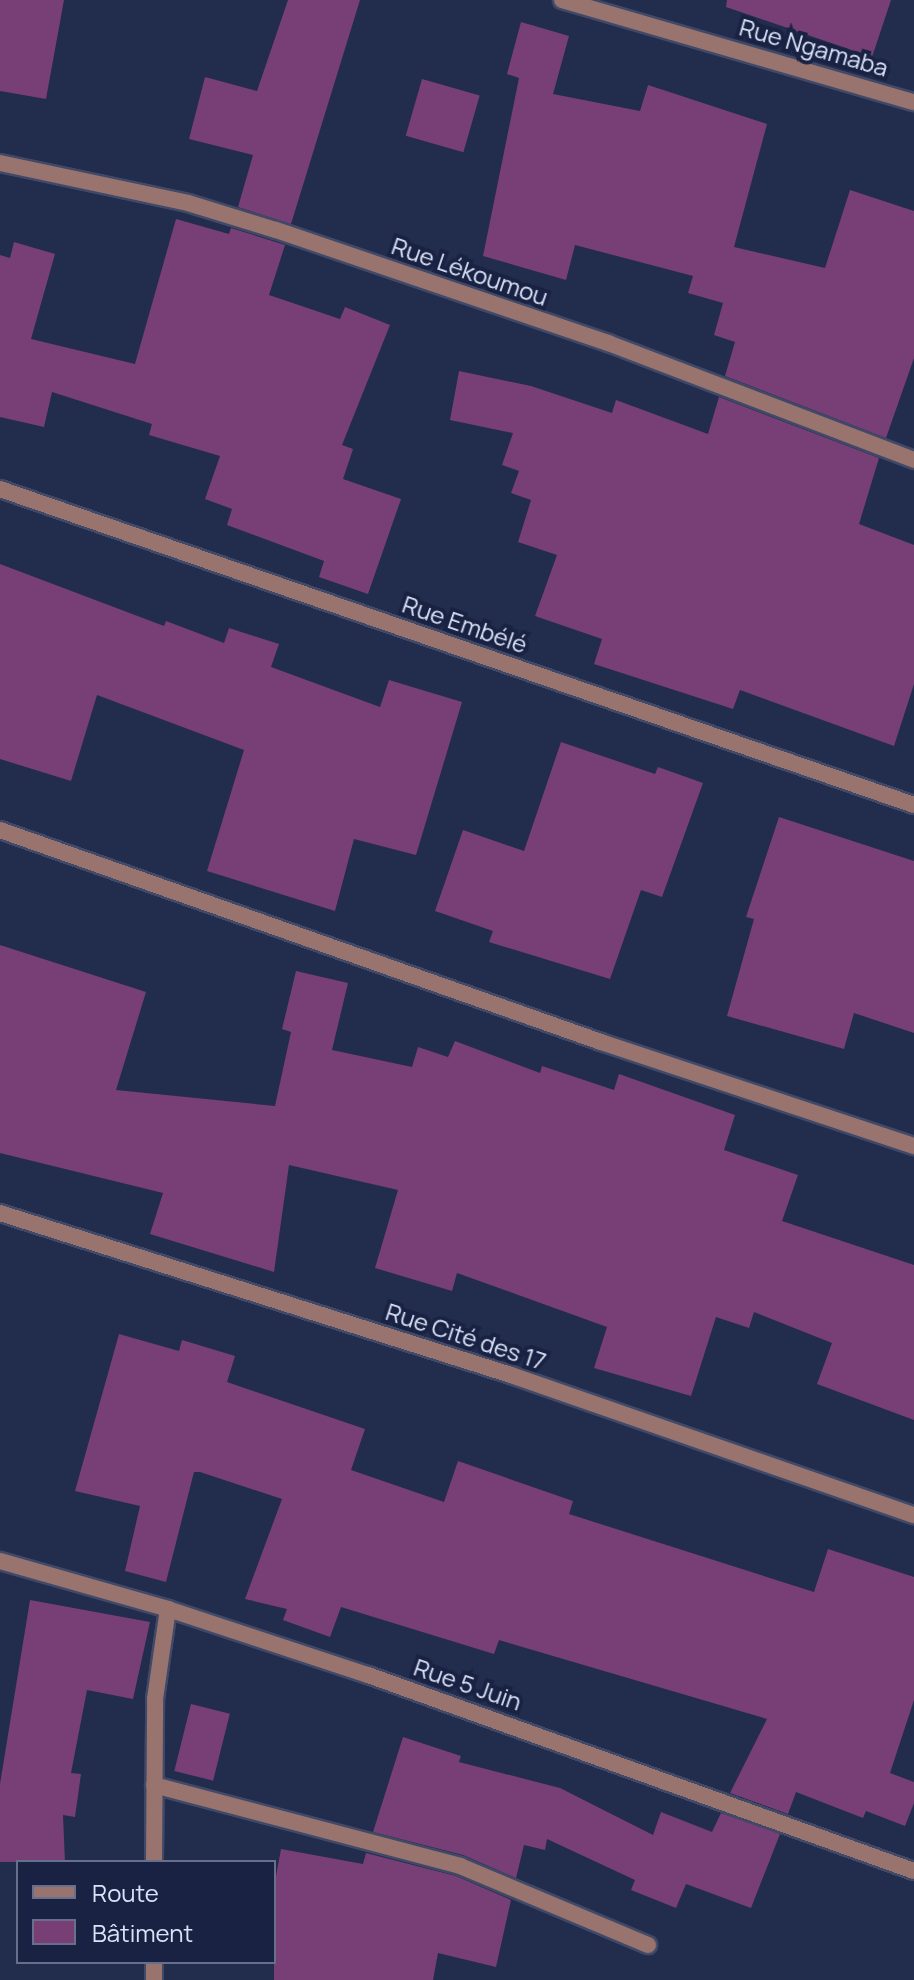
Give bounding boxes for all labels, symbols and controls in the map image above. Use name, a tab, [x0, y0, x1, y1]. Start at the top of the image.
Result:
street label: Rue Ngamaba	[736, 12, 892, 82]
street label: Rue Lékoumou	[388, 231, 552, 311]
street label: Rue Embélé	[399, 589, 531, 659]
street label: Rue Cité des 17	[382, 1297, 550, 1375]
street label: Rue 5 Juin	[410, 1652, 526, 1716]
legend	[16, 1860, 276, 1964]
text: Route	[92, 1876, 159, 1909]
text: Bâtiment	[92, 1916, 193, 1949]

